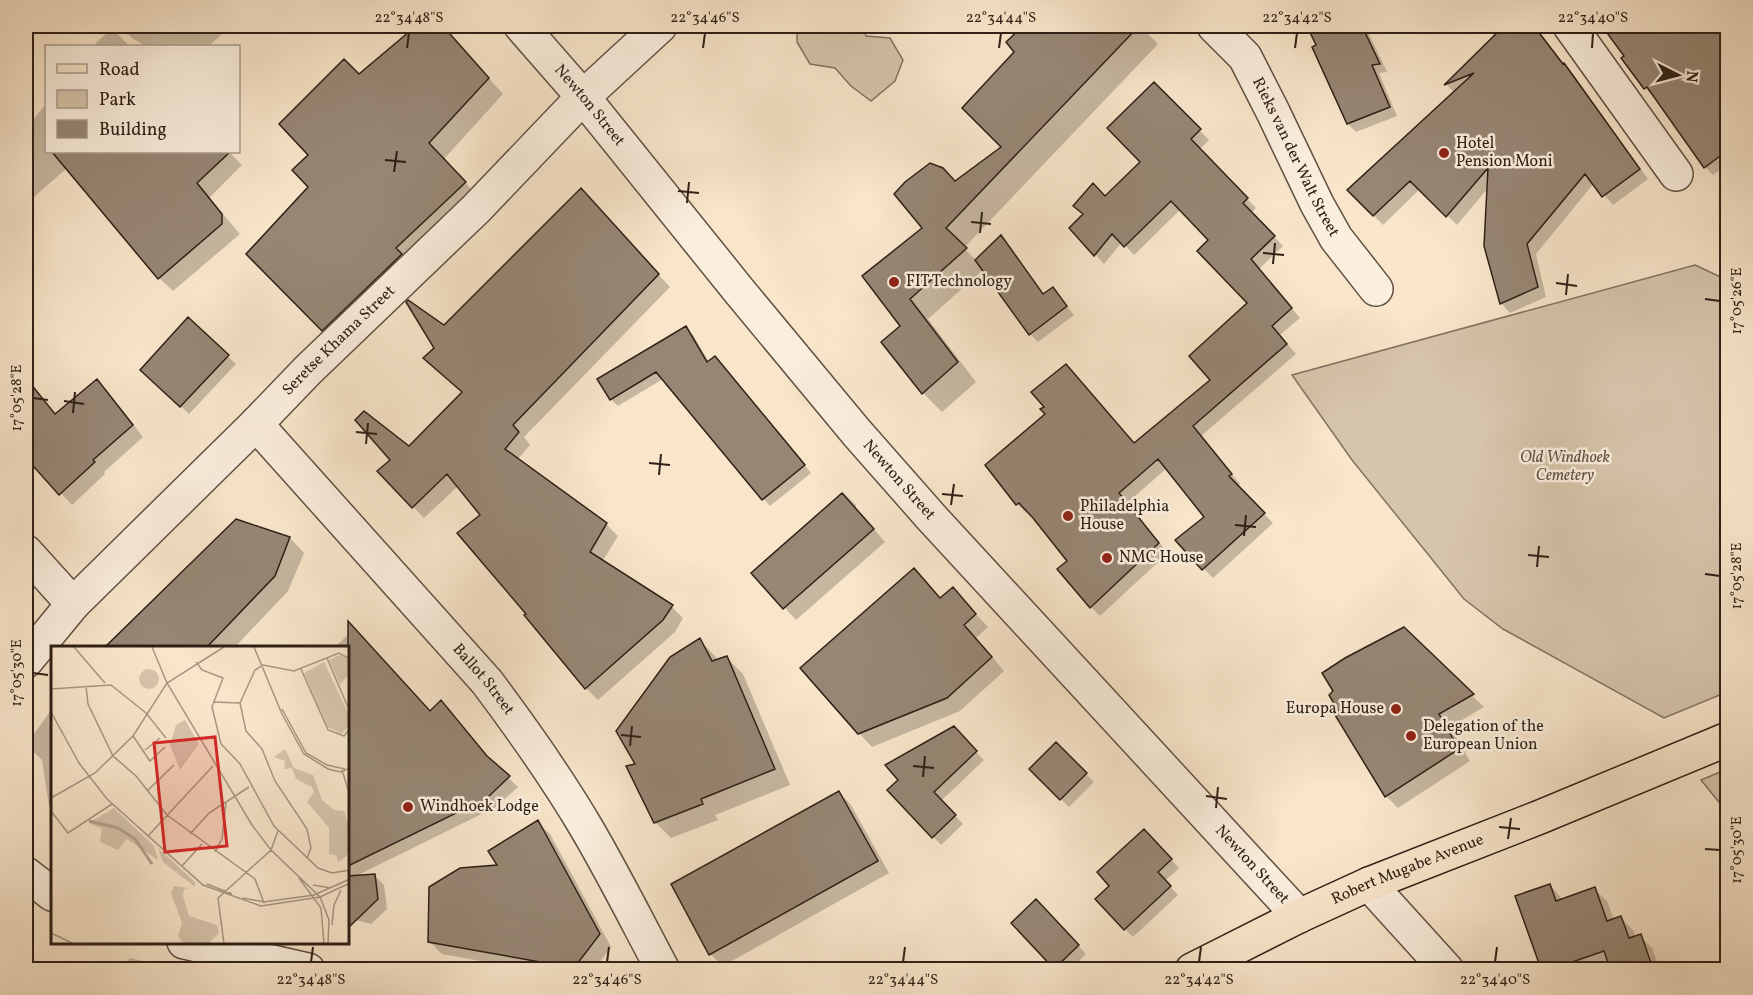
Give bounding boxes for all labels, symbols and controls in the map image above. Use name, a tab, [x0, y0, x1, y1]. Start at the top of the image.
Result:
text: 22°34'48"S	[374, 8, 444, 29]
text: 22°34'46"S	[670, 8, 740, 29]
text: 22°34'44"S	[966, 8, 1036, 29]
text: 22°34'42"S	[1262, 8, 1332, 29]
text: 22°34'40"S	[1558, 8, 1628, 29]
legend	[45, 45, 240, 153]
north arrow	[1648, 45, 1708, 105]
text: Road	[99, 58, 140, 83]
street label: Newton Street	[549, 60, 630, 152]
text: N	[1679, 69, 1702, 84]
street label: Rieks van der Walt Street	[1246, 74, 1344, 241]
text: Park	[99, 88, 136, 113]
text: Building	[99, 118, 167, 143]
place label: Hotel Pension Moni	[1456, 133, 1553, 173]
marker: Hotel Pension Moni	[1437, 146, 1451, 160]
text: 17°05'26"E	[1727, 267, 1748, 335]
place label: FIT Technology	[906, 271, 1012, 293]
marker: FIT Technology	[887, 275, 901, 289]
street label: Seretse Khama Street	[278, 281, 401, 401]
text: 17°05'28"E	[7, 364, 28, 432]
street label: Newton Street	[857, 435, 940, 526]
park label: Old Windhoek Cemetery	[1520, 447, 1611, 487]
place label: Philadelphia House	[1080, 496, 1169, 536]
marker: Philadelphia House	[1061, 509, 1075, 523]
text: 17°05'28"E	[1727, 542, 1748, 610]
place label: NMC House	[1119, 547, 1203, 569]
marker: NMC House	[1100, 551, 1114, 565]
text: 17°05'30"E	[7, 639, 28, 707]
street label: Ballot Street	[447, 639, 519, 720]
inset map	[51, 646, 350, 944]
place label: Europa House	[1286, 698, 1384, 720]
marker: Europa House	[1389, 702, 1403, 716]
place label: Delegation of the European Union	[1423, 716, 1544, 756]
marker: Delegation of the European Union	[1404, 729, 1418, 743]
place label: Windhoek Lodge	[420, 796, 539, 818]
marker: Windhoek Lodge	[401, 800, 415, 814]
text: 17°05'30"E	[1727, 816, 1748, 884]
street label: Newton Street	[1210, 820, 1294, 910]
street label: Robert Mugabe Avenue	[1328, 829, 1487, 911]
text: 22°34'48"S	[276, 970, 346, 991]
text: 22°34'46"S	[572, 970, 642, 991]
text: 22°34'44"S	[868, 970, 938, 991]
text: 22°34'42"S	[1164, 970, 1234, 991]
text: 22°34'40"S	[1460, 970, 1530, 991]

